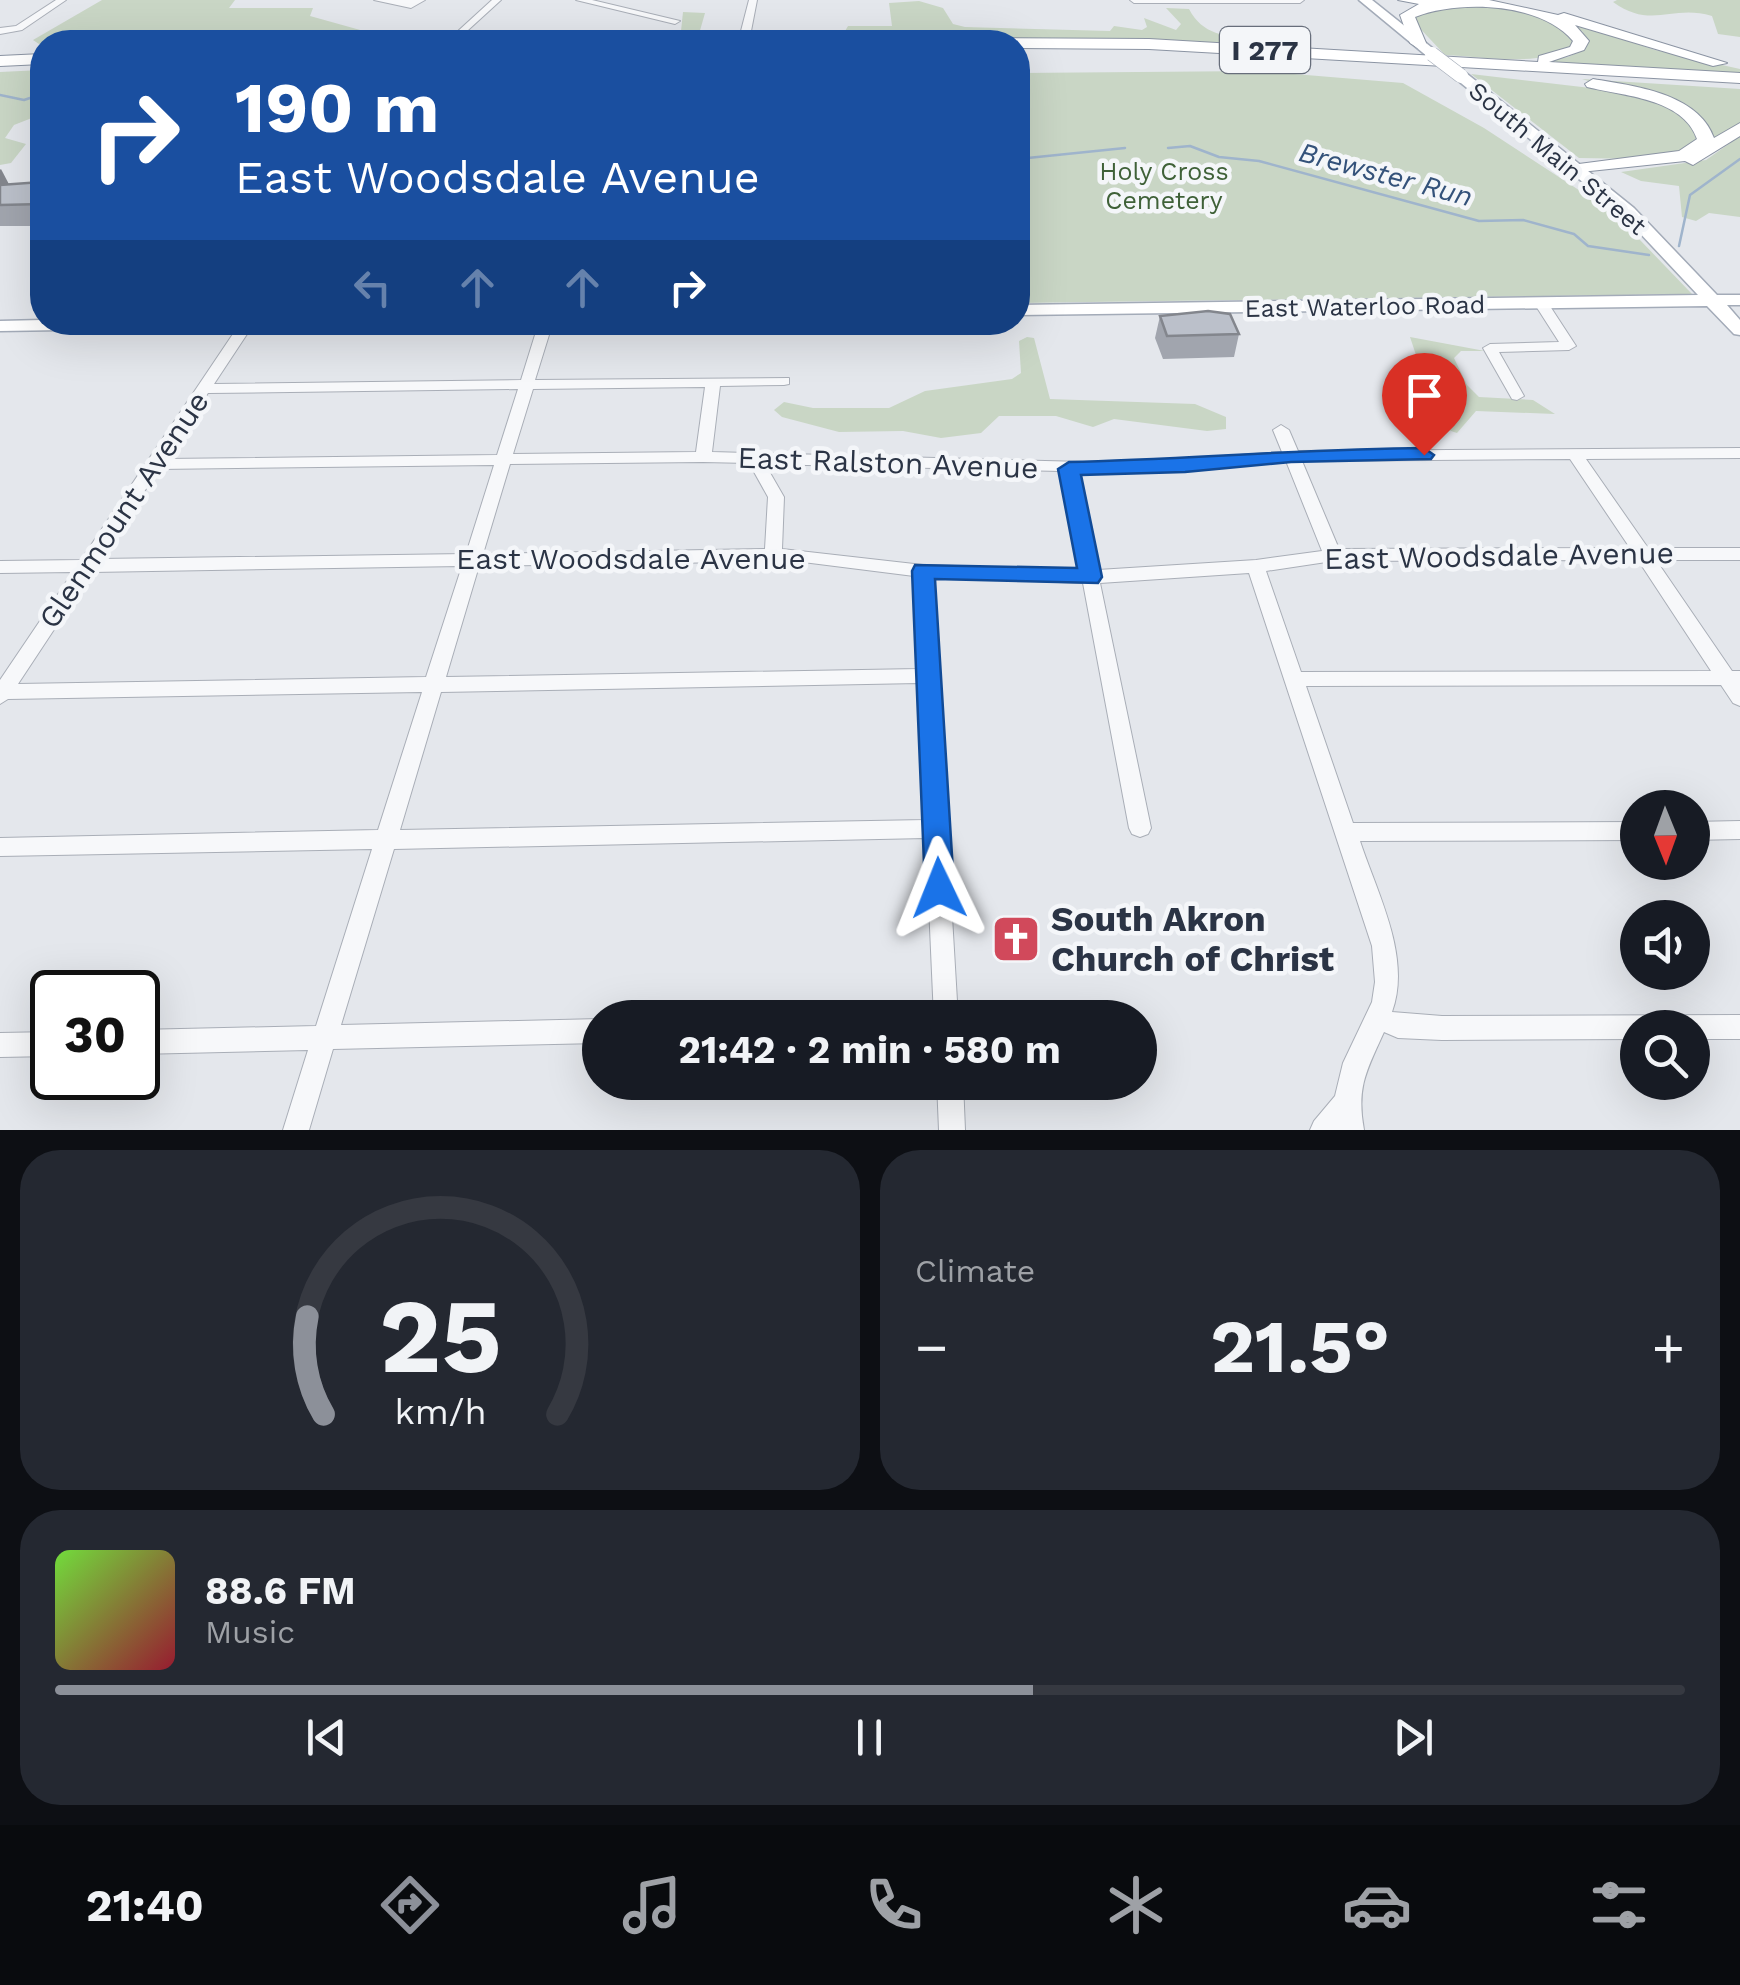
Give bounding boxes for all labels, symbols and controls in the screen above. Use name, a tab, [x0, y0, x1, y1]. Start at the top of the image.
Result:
road number: I 277	[1220, 27, 1310, 73]
text: 190 m	[235, 67, 439, 149]
icon: right	[70, 70, 200, 200]
street label: South Main Street	[1463, 76, 1652, 241]
water label: Brewster Run	[1296, 135, 1476, 213]
text: East Woodsdale Avenue	[235, 151, 760, 204]
park label: Holy Cross Cemetery	[1099, 157, 1229, 215]
icon: left	[345, 260, 400, 315]
icon: ahead	[450, 260, 505, 315]
icon: ahead	[555, 260, 610, 315]
icon: right	[660, 260, 715, 315]
street label: East Waterloo Road	[1244, 290, 1486, 323]
pin	[1382, 353, 1467, 456]
icon: arrive	[1397, 368, 1452, 423]
street label: Glenmount Avenue	[31, 385, 216, 635]
street label: East Ralston Avenue	[737, 440, 1039, 485]
street label: East Woodsdale Avenue	[1324, 535, 1674, 576]
street label: East Woodsdale Avenue	[456, 541, 806, 576]
north arrow	[1620, 790, 1710, 880]
map controls	[1620, 790, 1710, 1100]
position arrow	[887, 836, 991, 940]
place label: South Akron Church of Christ	[1051, 898, 1334, 980]
button: sound	[1620, 900, 1710, 990]
church icon: South Akron Church of Christ	[990, 913, 1042, 965]
speed limit sign: 30	[30, 970, 160, 1100]
button: search	[1620, 1010, 1710, 1100]
text: 21:42 · 2 min · 580 m	[678, 1028, 1061, 1072]
text: Climate	[915, 1252, 1035, 1290]
text: 25	[379, 1275, 501, 1397]
text: 21.5°	[1210, 1302, 1390, 1390]
text: −	[915, 1315, 948, 1379]
text: +	[1652, 1315, 1685, 1379]
text: km/h	[394, 1391, 486, 1433]
text: 88.6 FM	[205, 1569, 356, 1613]
text: Music	[205, 1613, 295, 1651]
icon: previous	[299, 1710, 354, 1765]
icon: pause	[842, 1710, 897, 1765]
icon: next	[1386, 1710, 1441, 1765]
icon: directions	[375, 1870, 445, 1940]
icon: music	[617, 1870, 687, 1940]
icon: phone	[859, 1870, 929, 1940]
icon: climate	[1101, 1870, 1171, 1940]
icon: car	[1342, 1870, 1412, 1940]
icon: filters	[1584, 1870, 1654, 1940]
text: 21:40	[86, 1879, 204, 1932]

